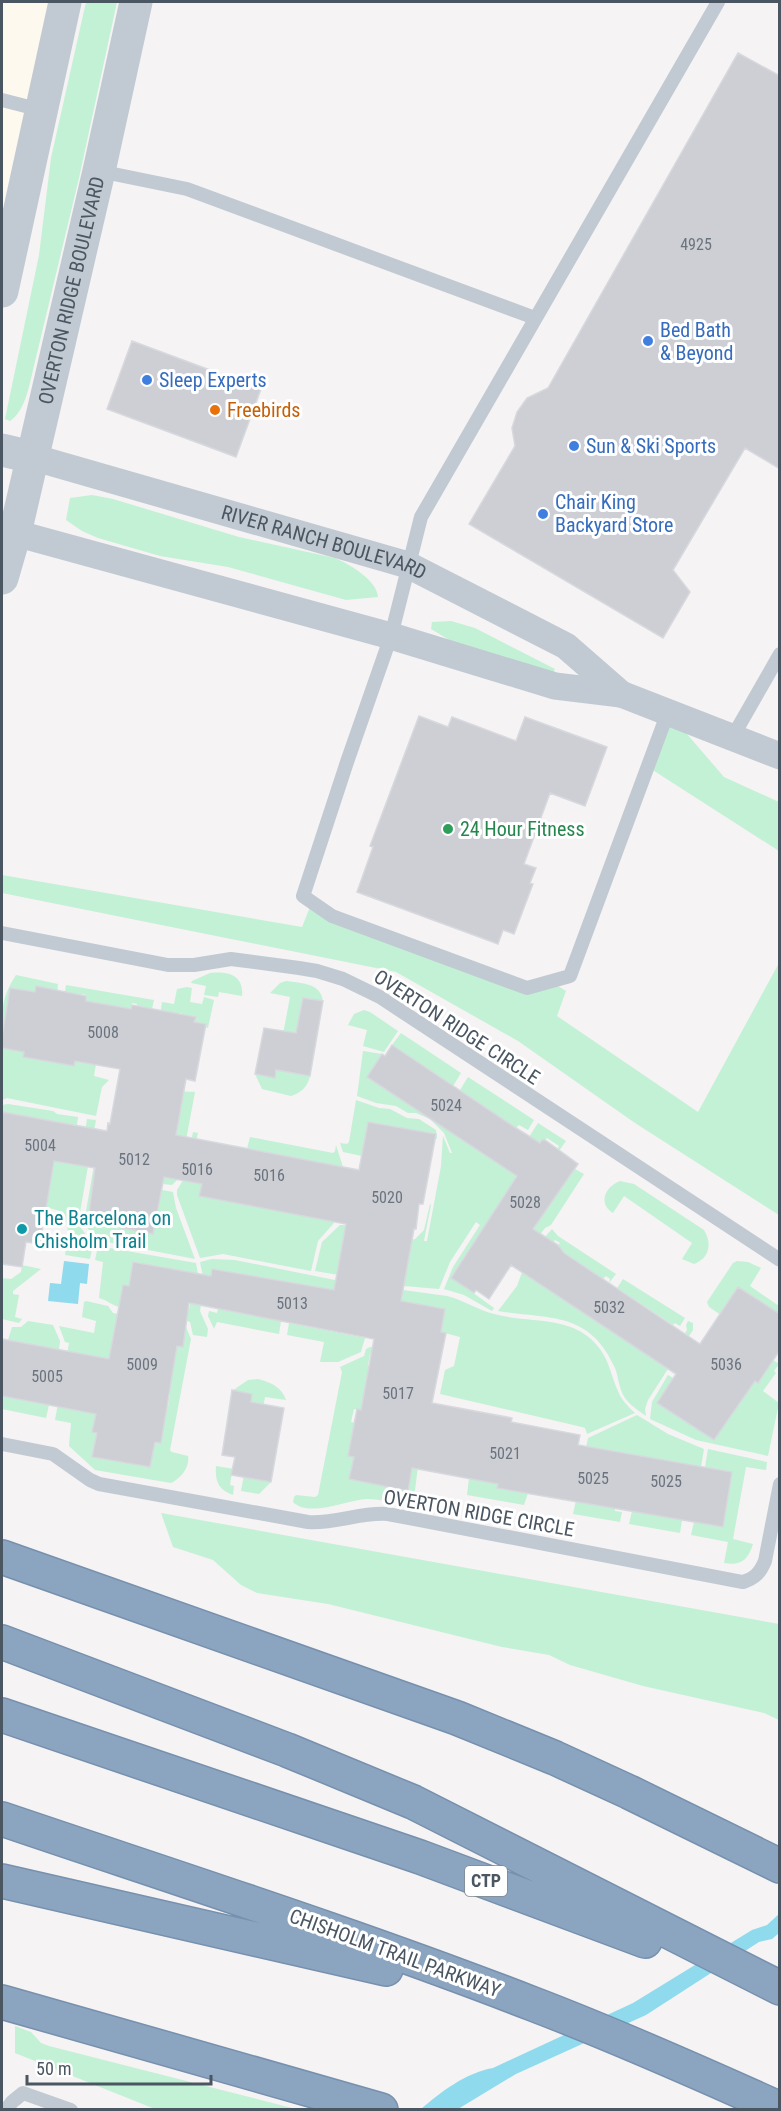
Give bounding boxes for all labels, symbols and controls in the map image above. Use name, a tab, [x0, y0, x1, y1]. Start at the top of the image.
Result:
street label: OVERTON RIDGE BOULEVARD	[33, 174, 109, 407]
house number: 4925	[680, 235, 712, 254]
place label: Bed Bath & Beyond	[660, 318, 733, 365]
marker: Bed Bath & Beyond	[641, 334, 655, 348]
place label: Sleep Experts	[159, 368, 267, 392]
marker: Sleep Experts	[140, 373, 154, 387]
place label: Freebirds	[227, 398, 300, 422]
marker: Freebirds	[208, 403, 222, 417]
place label: Sun & Ski Sports	[586, 434, 716, 458]
marker: Sun & Ski Sports	[567, 439, 581, 453]
place label: Chair King Backyard Store	[555, 490, 673, 537]
street label: RIVER RANCH BOULEVARD	[219, 500, 431, 584]
marker: Chair King Backyard Store	[536, 507, 550, 521]
place label: 24 Hour Fitness	[460, 817, 585, 841]
marker: 24 Hour Fitness	[441, 822, 455, 836]
street label: OVERTON RIDGE CIRCLE	[370, 964, 545, 1090]
house number: 5008	[87, 1023, 119, 1042]
house number: 5024	[430, 1096, 462, 1115]
house number: 5004	[24, 1136, 56, 1155]
house number: 5012	[118, 1150, 150, 1169]
house number: 5016	[181, 1160, 213, 1179]
house number: 5016	[253, 1166, 285, 1185]
house number: 5020	[371, 1188, 403, 1207]
house number: 5028	[509, 1193, 541, 1212]
place label: The Barcelona on Chisholm Trail	[34, 1206, 171, 1253]
marker: The Barcelona on Chisholm Trail	[15, 1222, 29, 1236]
house number: 5013	[276, 1294, 308, 1313]
house number: 5032	[593, 1298, 625, 1317]
house number: 5009	[126, 1355, 158, 1374]
house number: 5036	[710, 1355, 742, 1374]
house number: 5005	[31, 1367, 63, 1386]
house number: 5017	[382, 1384, 414, 1403]
house number: 5021	[489, 1444, 521, 1463]
house number: 5025	[577, 1469, 609, 1488]
house number: 5025	[650, 1472, 682, 1491]
street label: OVERTON RIDGE CIRCLE	[382, 1484, 576, 1542]
road number: CTP	[465, 1866, 507, 1896]
street label: CHISHOLM TRAIL PARKWAY	[286, 1904, 504, 2003]
scale bar	[27, 2048, 212, 2086]
text: 50 m	[36, 2058, 71, 2079]

